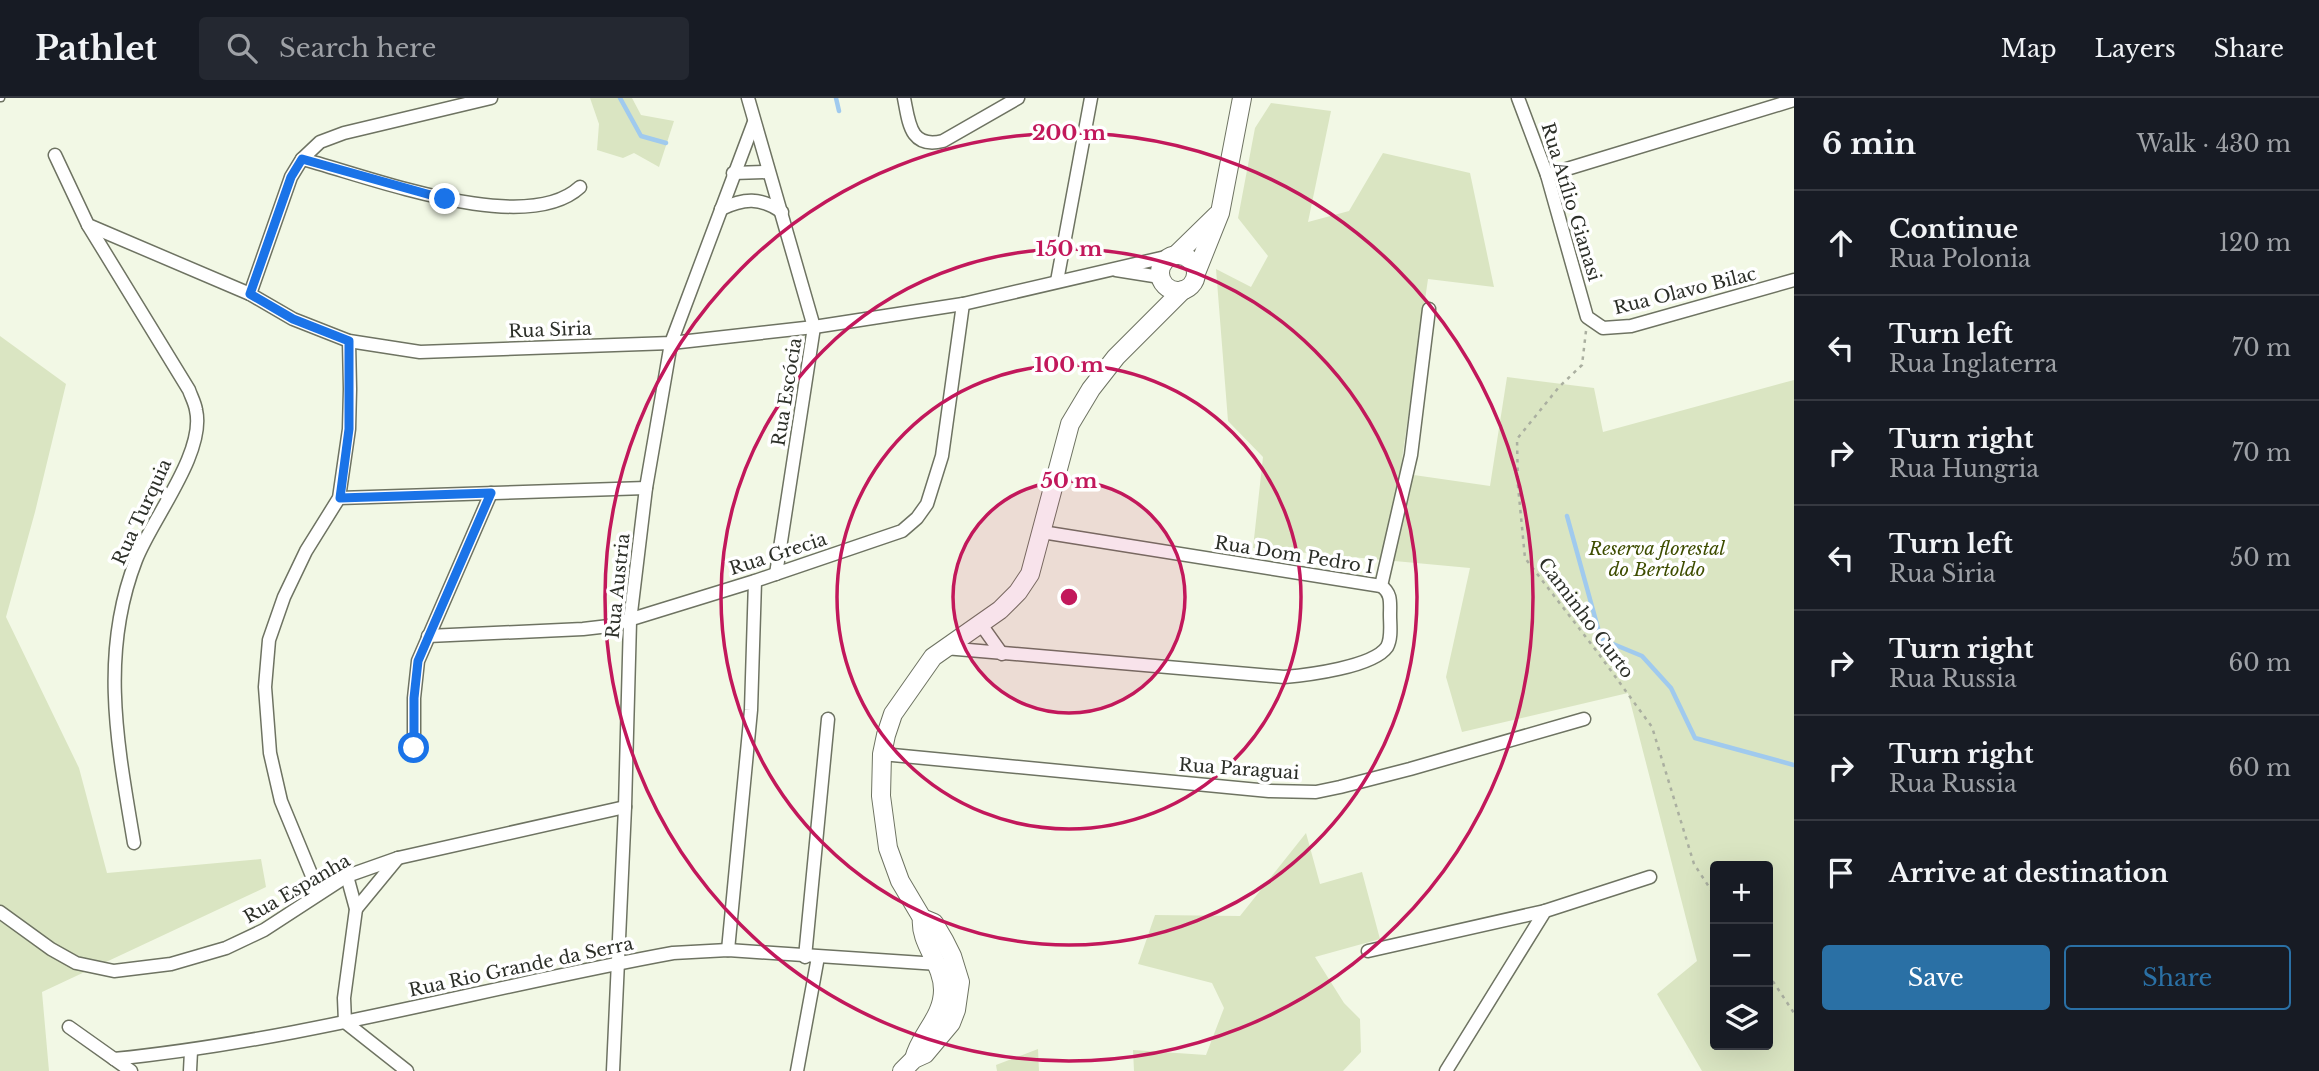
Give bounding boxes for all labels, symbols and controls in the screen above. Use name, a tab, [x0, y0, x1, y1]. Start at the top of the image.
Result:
search box	[199, 17, 689, 80]
text: Pathlet	[35, 28, 157, 69]
icon: search	[223, 29, 261, 67]
text: Search here	[279, 32, 436, 64]
text: Map	[2001, 34, 2057, 63]
text: Layers	[2095, 34, 2176, 63]
text: Share	[2214, 34, 2284, 63]
text: 200 m	[1032, 120, 1106, 146]
street label: Rua Atílio Gianasi	[1536, 120, 1606, 284]
text: 6 min	[1822, 125, 1916, 162]
text: Walk · 430 m	[2137, 130, 2291, 158]
route end	[429, 183, 460, 214]
text: Continue	[1889, 213, 2018, 245]
icon: ahead	[1822, 224, 1860, 262]
text: 120 m	[2219, 229, 2291, 257]
text: 150 m	[1036, 236, 1102, 262]
text: Rua Polonia	[1889, 245, 2031, 273]
street label: Rua Olavo Bilac	[1611, 263, 1759, 319]
street label: Rua Siria	[508, 318, 592, 342]
text: Turn left	[1889, 318, 2013, 350]
icon: left	[1822, 329, 1860, 367]
text: 70 m	[2232, 334, 2291, 362]
street label: Rua Escócia	[768, 336, 806, 448]
text: Rua Inglaterra	[1889, 350, 2058, 378]
text: 100 m	[1034, 352, 1104, 378]
text: Turn right	[1889, 423, 2034, 455]
icon: right	[1822, 434, 1860, 472]
text: 70 m	[2232, 439, 2291, 467]
street label: Rua Turquia	[108, 455, 176, 569]
text: Rua Hungria	[1889, 455, 2039, 483]
text: 50 m	[1040, 468, 1098, 494]
street label: Rua Grecia	[726, 528, 830, 580]
text: Turn left	[1889, 528, 2013, 560]
street label: Rua Austria	[602, 532, 634, 640]
street label: Rua Dom Pedro I	[1213, 532, 1375, 578]
park label: Reserva florestal do Bertoldo	[1588, 538, 1726, 581]
icon: left	[1822, 539, 1860, 577]
text: 50 m	[2230, 544, 2291, 572]
street label: Caminho Curto	[1534, 553, 1638, 683]
text: Rua Siria	[1889, 560, 1996, 588]
centre of rings	[1057, 585, 1081, 609]
text: Turn right	[1889, 633, 2034, 665]
icon: right	[1822, 644, 1860, 682]
text: 60 m	[2229, 649, 2291, 677]
text: Rua Russia	[1889, 665, 2017, 693]
route start	[398, 732, 429, 763]
text: Turn right	[1889, 738, 2034, 770]
icon: right	[1822, 749, 1860, 787]
street label: Rua Paraguai	[1178, 754, 1300, 784]
text: 60 m	[2229, 754, 2291, 782]
text: Rua Russia	[1889, 770, 2017, 798]
street label: Rua Espanha	[240, 850, 354, 928]
icon: arrive	[1822, 854, 1860, 892]
text: Arrive at destination	[1889, 857, 2169, 889]
map controls	[1710, 861, 1773, 1050]
button: +	[1710, 861, 1773, 924]
button: −	[1710, 924, 1773, 987]
street label: Rua Rio Grande da Serra	[407, 932, 635, 1002]
button: Save	[1822, 945, 2050, 1010]
button: Share	[2064, 945, 2291, 1010]
button: layers	[1710, 987, 1773, 1050]

